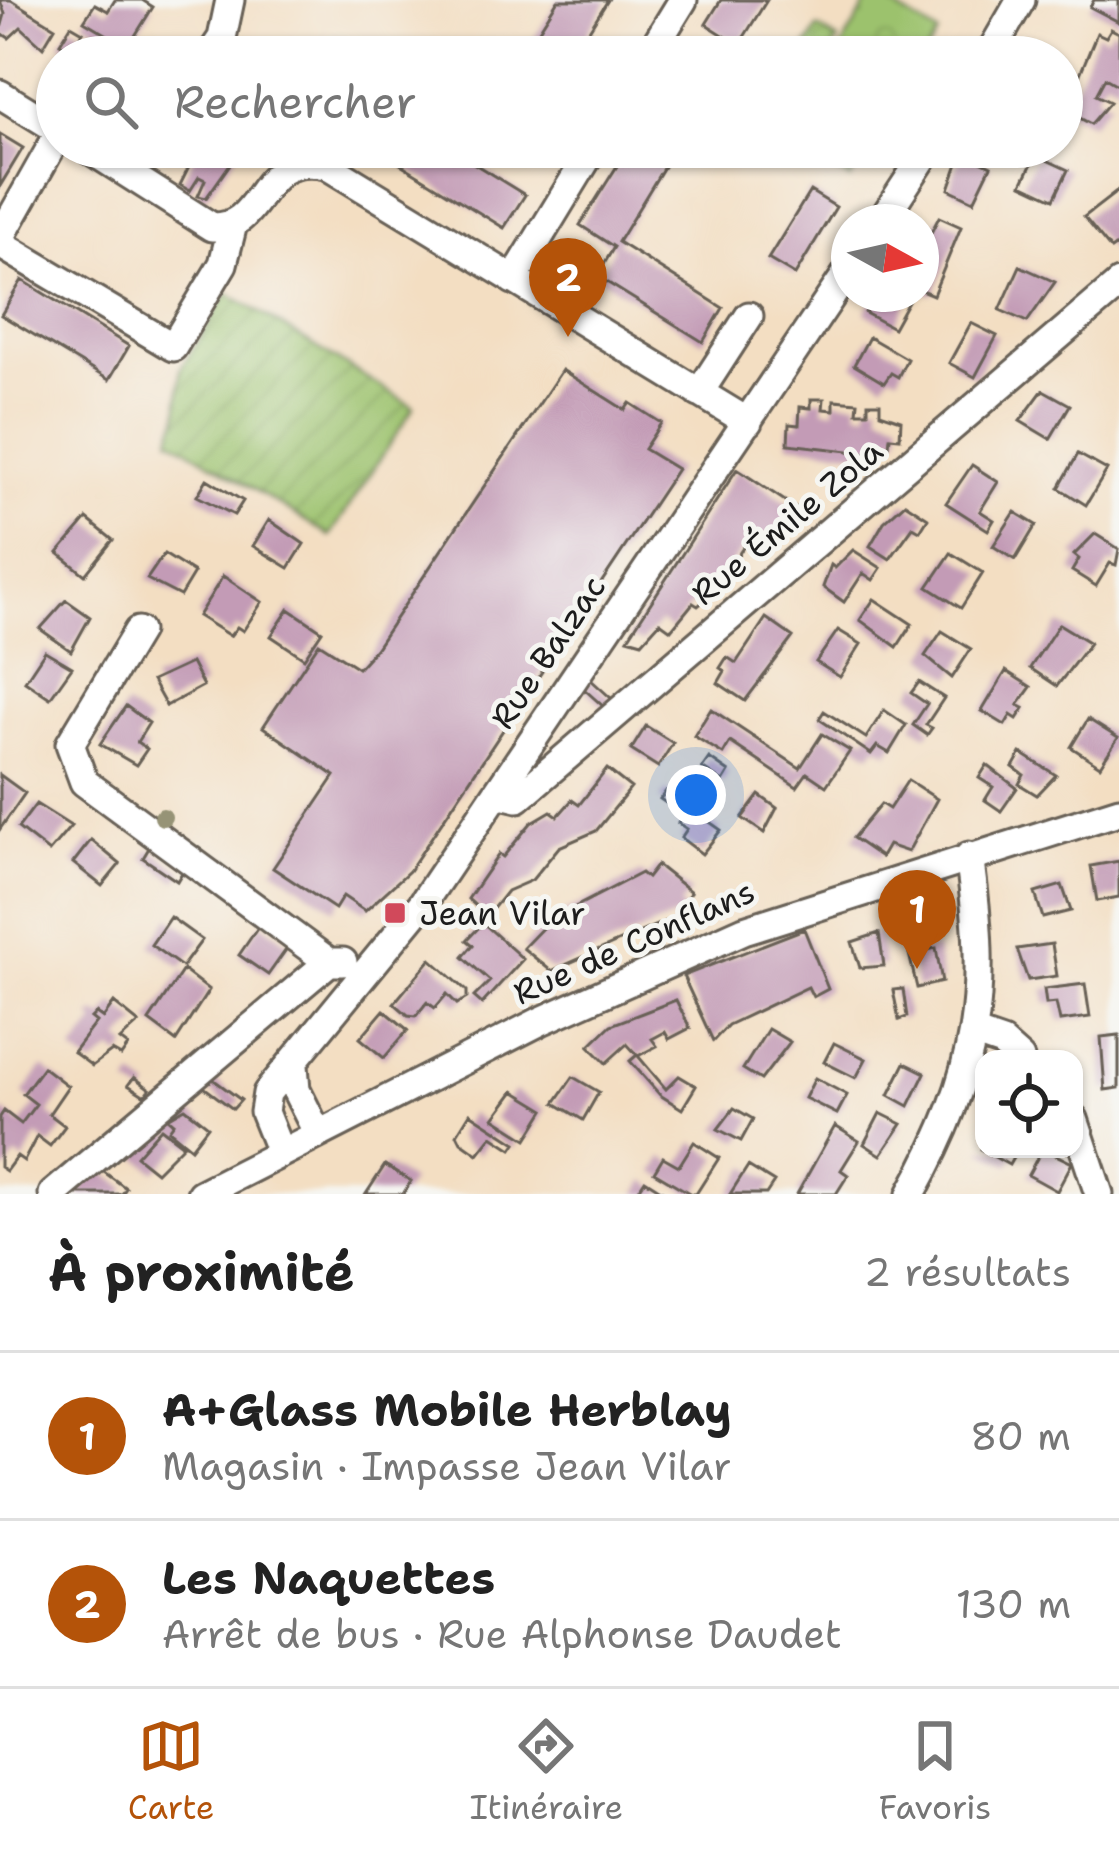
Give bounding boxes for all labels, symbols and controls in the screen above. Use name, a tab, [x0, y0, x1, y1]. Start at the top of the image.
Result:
search box	[36, 36, 1083, 168]
icon: search	[78, 69, 144, 135]
text: Rechercher	[174, 72, 417, 132]
north arrow	[831, 204, 939, 312]
pin: 2	[529, 238, 607, 337]
street label: Rue Émile Zola	[682, 429, 892, 615]
street label: Rue Balzac	[480, 566, 616, 738]
your location	[666, 765, 726, 825]
street label: Rue de Conflans	[506, 869, 762, 1015]
pin: 1	[878, 870, 956, 969]
place label: Jean Vilar	[419, 891, 586, 936]
marker: Jean Vilar	[382, 900, 408, 926]
map controls	[975, 1050, 1083, 1158]
button: locate	[975, 1050, 1083, 1158]
text: À proximité	[48, 1238, 355, 1306]
text: 2 résultats	[864, 1246, 1071, 1298]
text: A+Glass Mobile Herblay	[162, 1380, 732, 1440]
text: 1	[78, 1410, 96, 1462]
text: 80 m	[970, 1410, 1071, 1462]
text: Magasin · Impasse Jean Vilar	[162, 1440, 731, 1492]
text: Les Naquettes	[162, 1548, 495, 1608]
text: 2	[73, 1578, 101, 1630]
text: 130 m	[956, 1578, 1071, 1630]
text: Arrêt de bus · Rue Alphonse Daudet	[162, 1608, 842, 1660]
tab: Carte	[128, 1713, 214, 1830]
tab: Itinéraire	[470, 1713, 623, 1830]
tab: Favoris	[879, 1713, 991, 1830]

